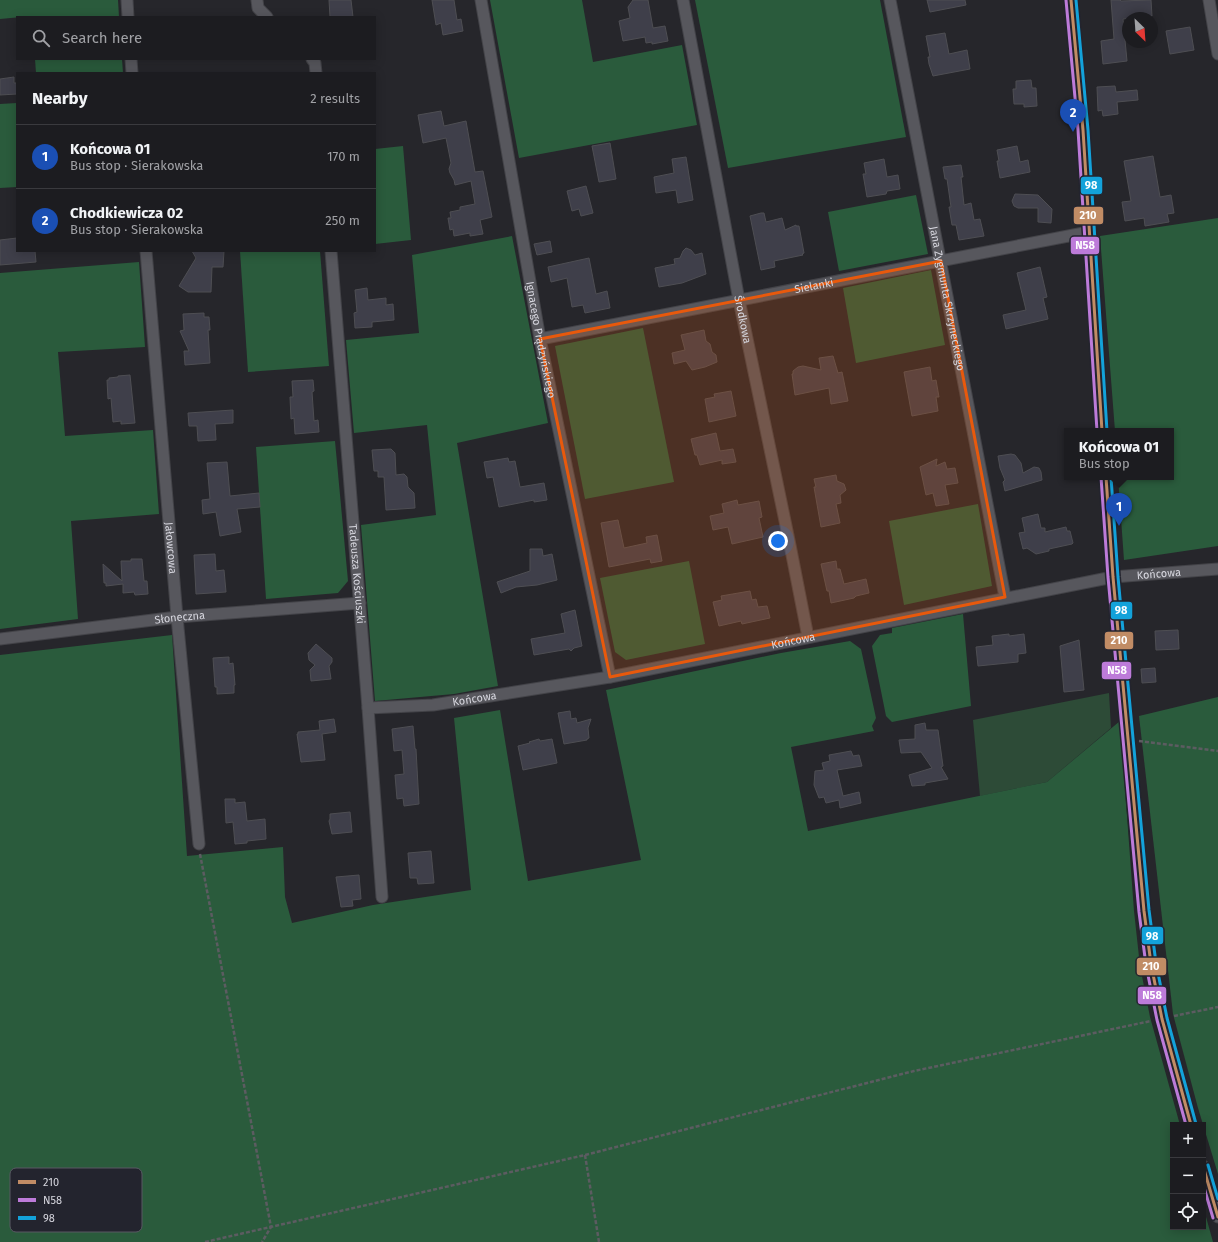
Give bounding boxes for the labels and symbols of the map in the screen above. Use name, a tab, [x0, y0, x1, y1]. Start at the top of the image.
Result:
north arrow	[1122, 12, 1158, 48]
pin: 2	[1060, 99, 1086, 132]
line badge: 98	[1080, 176, 1103, 195]
text: 98	[1085, 179, 1098, 192]
line badge: 210	[1073, 206, 1104, 225]
text: 210	[1080, 209, 1097, 222]
street label: Jana Zygmunta Skrzyneckiego	[927, 225, 967, 372]
line badge: N58	[1070, 236, 1100, 255]
text: N58	[1075, 239, 1095, 252]
street label: Sielanki	[793, 276, 835, 296]
street label: Ignacego Prądzyńskiego	[523, 280, 558, 399]
street label: Środkowa	[731, 294, 754, 345]
pin: 1	[1106, 493, 1132, 526]
street label: Jałowcowa	[162, 521, 179, 575]
street label: Tadeusza Kościuszki	[346, 524, 367, 624]
your location	[768, 531, 788, 551]
street label: Końcowa	[1136, 566, 1181, 582]
line badge: 98	[1110, 601, 1133, 620]
text: 98	[1115, 604, 1128, 617]
street label: Słoneczna	[154, 609, 205, 627]
street label: Końcowa	[770, 630, 816, 652]
line badge: 210	[1104, 631, 1134, 650]
text: 210	[1111, 634, 1128, 647]
line badge: N58	[1101, 661, 1132, 680]
text: N58	[1107, 664, 1127, 677]
street label: Końcowa	[452, 689, 497, 709]
line badge: 98	[1141, 926, 1164, 945]
text: 98	[1146, 930, 1159, 943]
line badge: 210	[1136, 957, 1167, 976]
text: 210	[1143, 960, 1160, 973]
line badge: N58	[1137, 986, 1167, 1005]
text: N58	[1142, 989, 1162, 1002]
legend	[10, 1168, 142, 1232]
text: 210	[43, 1176, 59, 1189]
text: N58	[43, 1194, 62, 1207]
text: 98	[43, 1212, 55, 1225]

